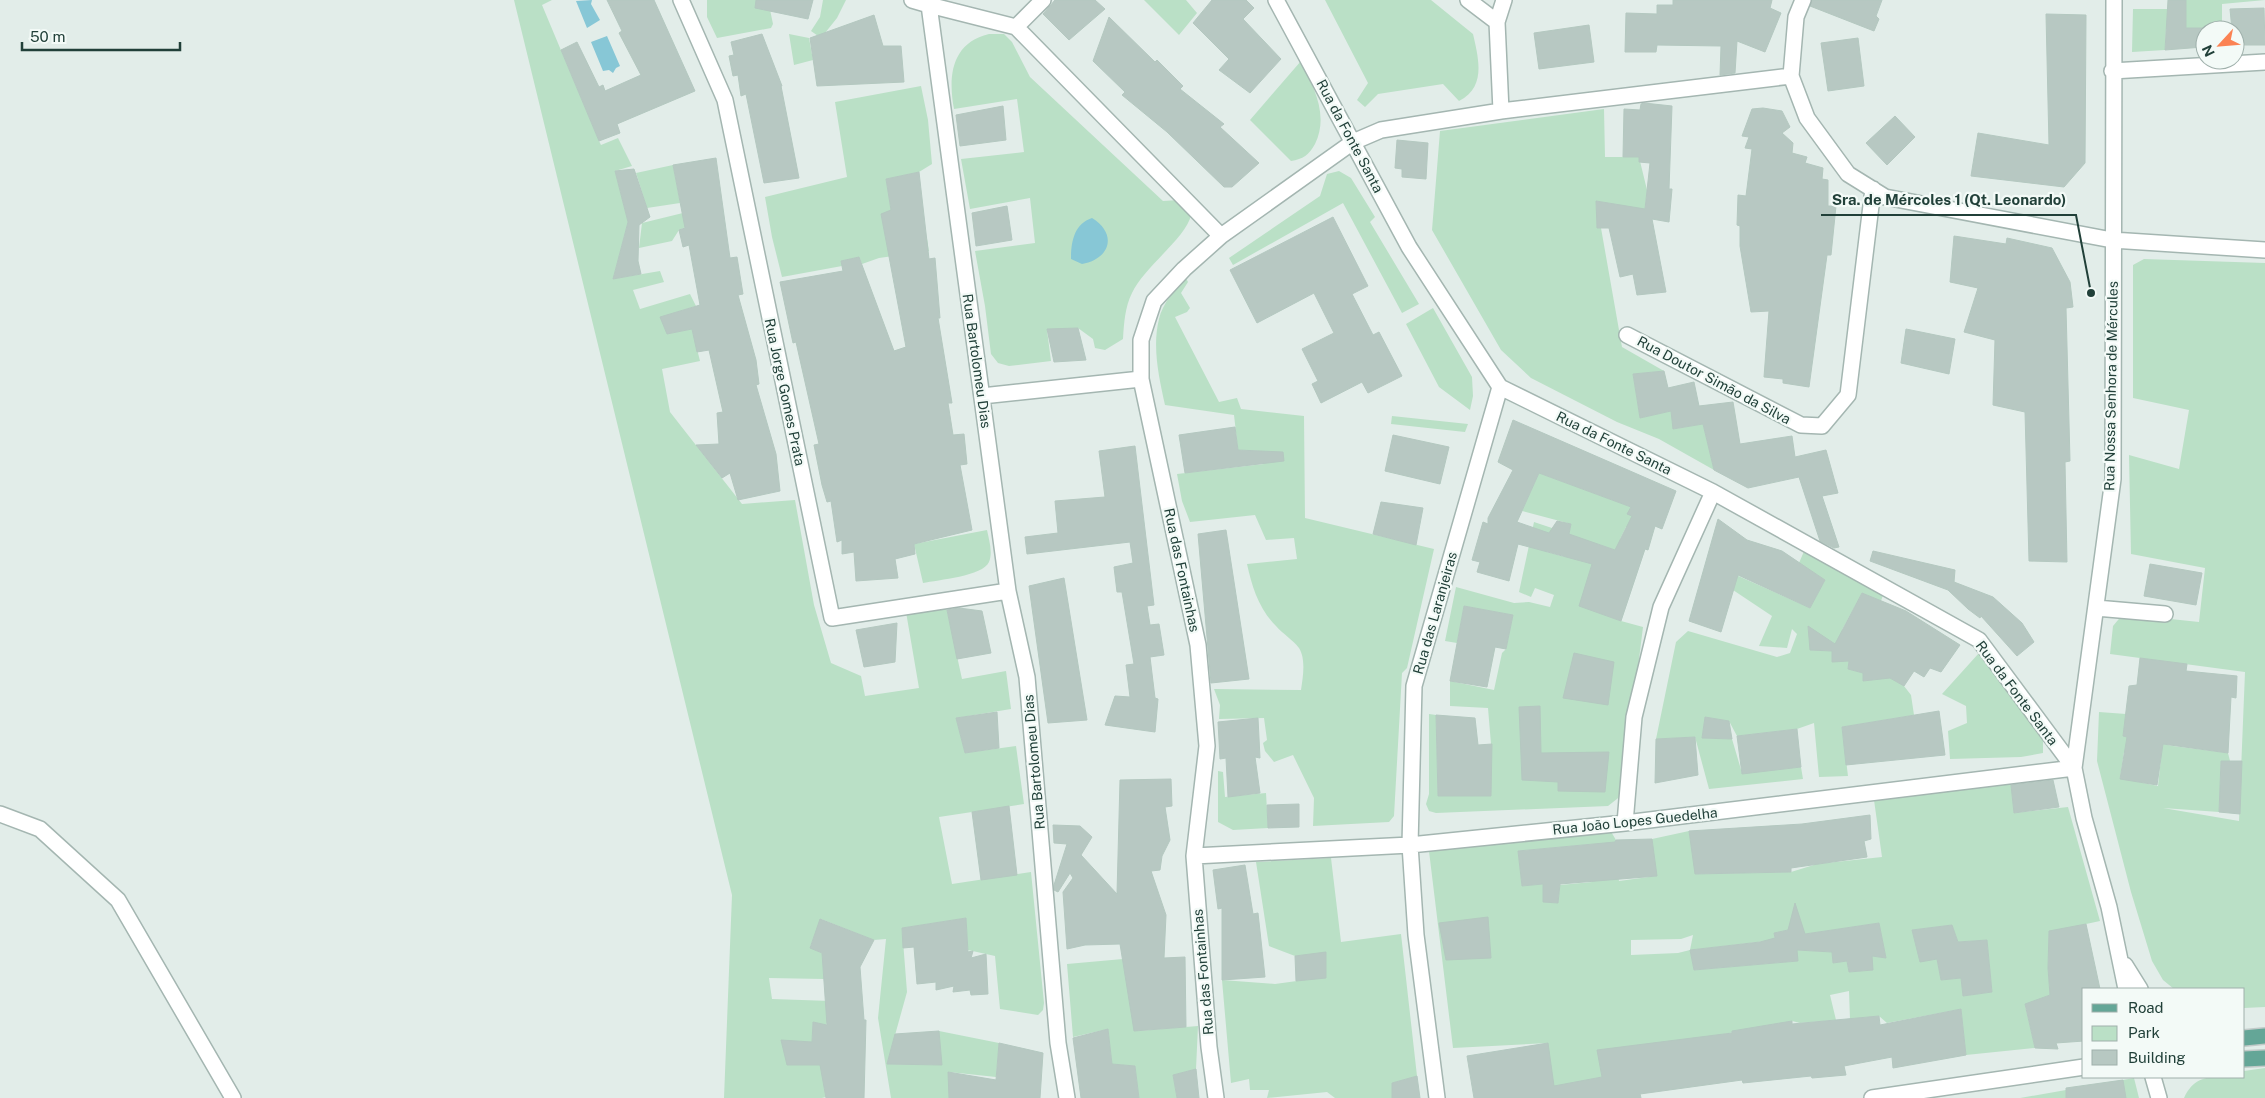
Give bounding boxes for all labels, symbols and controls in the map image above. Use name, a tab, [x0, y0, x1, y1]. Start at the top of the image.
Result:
scale bar	[22, 20, 180, 52]
north arrow	[2195, 20, 2245, 70]
text: 50 m	[30, 28, 65, 45]
text: N	[2199, 42, 2218, 59]
street label: Rua da Fonte Santa	[1313, 77, 1387, 195]
callout: Sra. de Mércoles 1 (Qt. Leonardo)	[1821, 185, 2076, 215]
text: Sra. de Mércoles 1 (Qt. Leonardo)	[1832, 191, 2066, 208]
street label: Rua Nossa Senhora de Mércules	[2101, 281, 2121, 491]
street label: Rua Bartolomeu Dias	[960, 293, 994, 429]
street label: Rua Jorge Gomes Prata	[762, 317, 808, 467]
street label: Rua Doutor Simão da Silva	[1635, 333, 1793, 427]
street label: Rua da Fonte Santa	[1554, 408, 1674, 478]
street label: Rua das Fontainhas	[1161, 507, 1203, 633]
street label: Rua das Laranjeiras	[1410, 550, 1460, 676]
street label: Rua da Fonte Santa	[1973, 638, 2061, 748]
street label: Rua Bartolomeu Dias	[1020, 694, 1048, 830]
street label: Rua João Lopes Guedelha	[1552, 804, 1718, 838]
street label: Rua das Fontainhas	[1190, 908, 1216, 1036]
legend	[2082, 988, 2245, 1078]
text: Road	[2128, 999, 2164, 1016]
text: Park	[2128, 1024, 2160, 1041]
text: Building	[2128, 1049, 2186, 1066]

